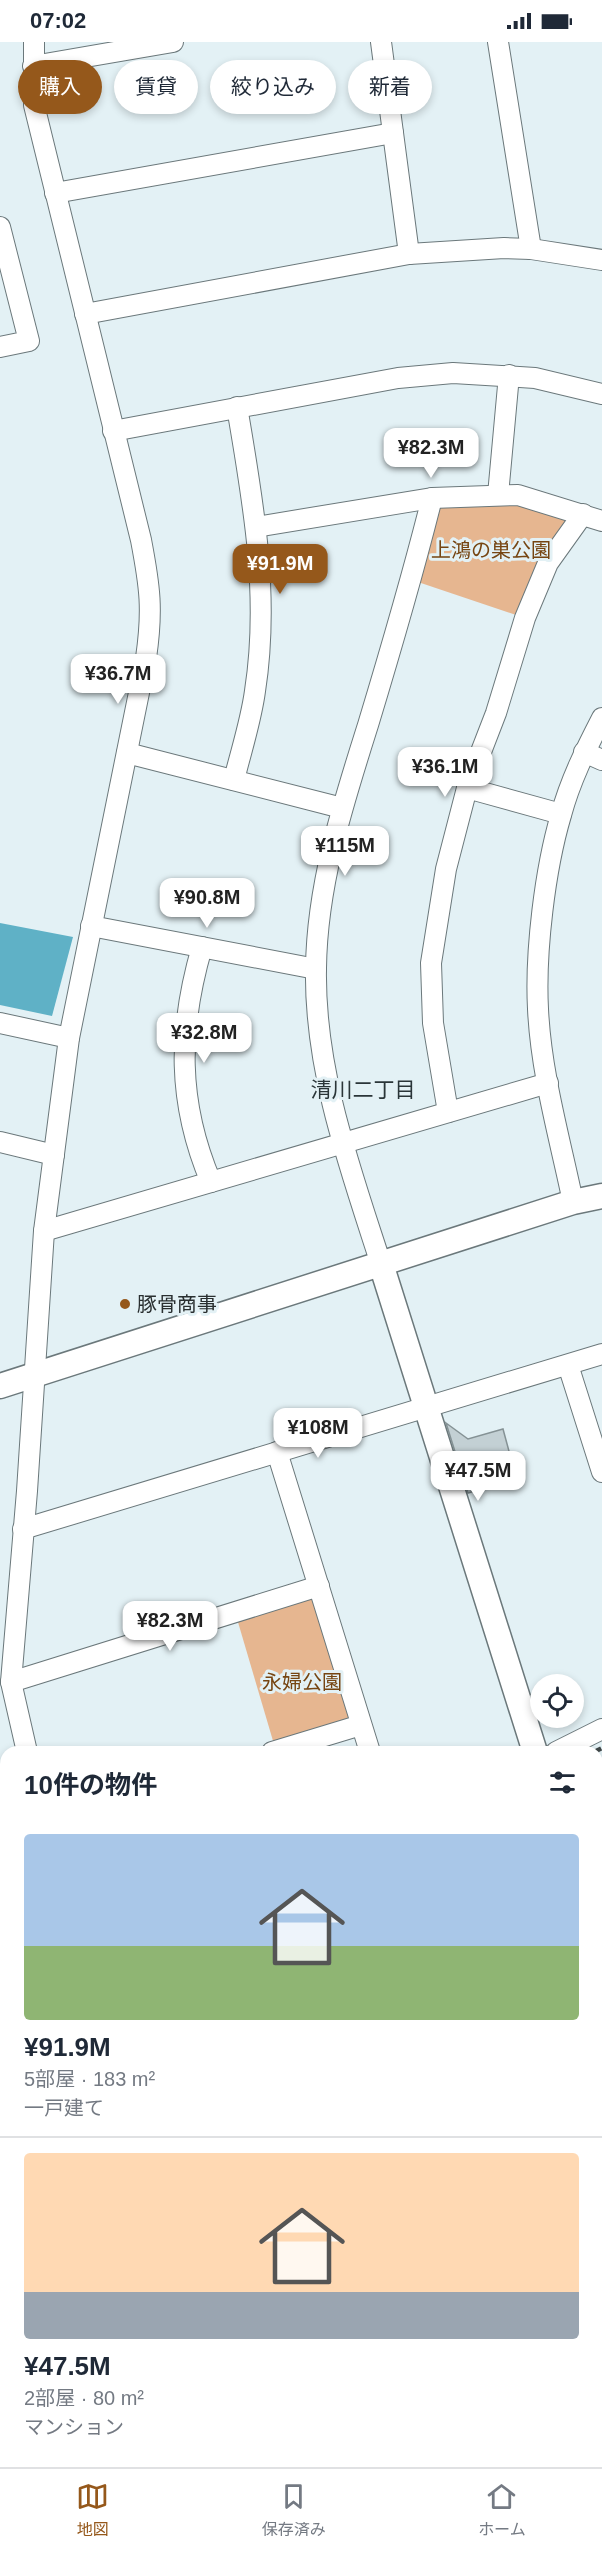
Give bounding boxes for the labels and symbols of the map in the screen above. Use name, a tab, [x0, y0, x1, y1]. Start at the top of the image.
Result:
pin: ¥82.3M	[382, 428, 480, 479]
park label: 上鴻の巣公園	[431, 539, 551, 561]
pin: ¥91.9M	[231, 544, 329, 595]
pin: ¥36.7M	[69, 654, 167, 705]
pin: ¥36.1M	[396, 747, 494, 798]
pin: ¥115M	[303, 826, 387, 877]
pin: ¥90.8M	[158, 878, 256, 929]
pin: ¥32.8M	[155, 1013, 253, 1064]
district label: 清川二丁目	[311, 1078, 416, 1101]
place label: 豚骨商事	[137, 1293, 217, 1315]
marker: 豚骨商事	[118, 1297, 132, 1311]
pin: ¥108M	[276, 1408, 360, 1459]
pin: ¥47.5M	[429, 1451, 527, 1502]
pin: ¥82.3M	[121, 1601, 219, 1652]
park label: 永婦公園	[262, 1671, 342, 1693]

